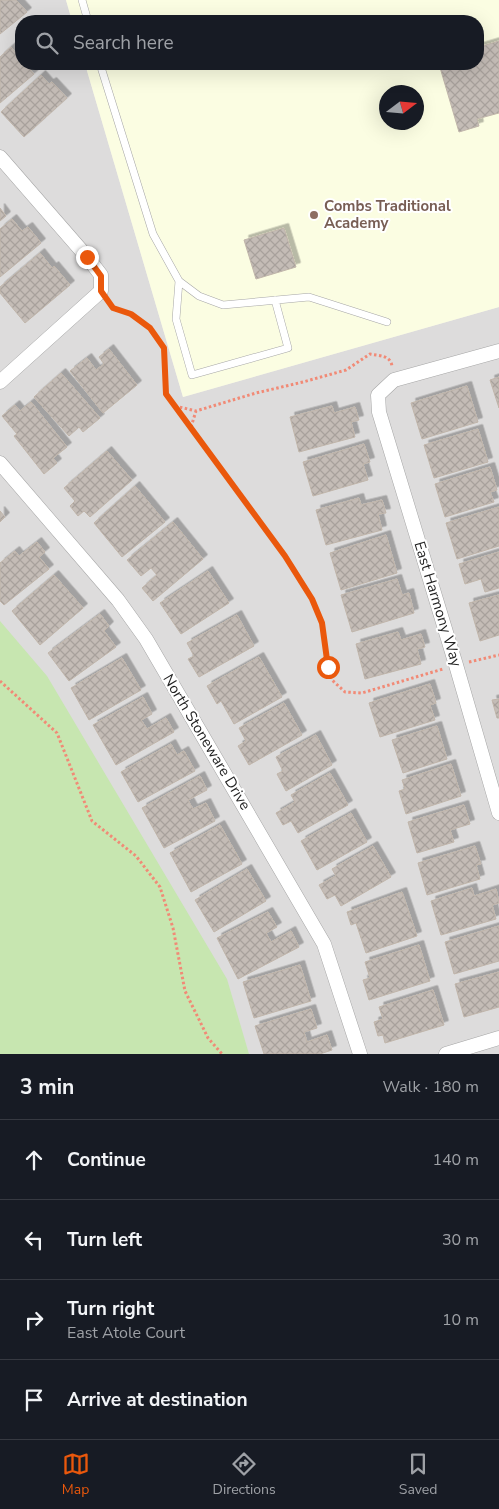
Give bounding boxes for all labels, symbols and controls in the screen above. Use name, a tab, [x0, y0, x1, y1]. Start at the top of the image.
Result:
search box	[15, 15, 484, 70]
icon: search	[33, 29, 61, 57]
text: Search here	[73, 30, 174, 56]
north arrow	[379, 85, 424, 130]
place label: Combs Traditional Academy	[324, 196, 451, 233]
marker: Combs Traditional Academy	[308, 209, 320, 221]
route end	[76, 246, 99, 269]
street label: East Harmony Way	[409, 539, 467, 669]
route start	[317, 656, 340, 679]
street label: North Stoneware Drive	[158, 670, 256, 814]
text: 3 min	[20, 1073, 74, 1101]
text: Walk · 180 m	[383, 1076, 479, 1098]
icon: ahead	[20, 1146, 48, 1174]
text: Continue	[67, 1147, 146, 1173]
text: 140 m	[432, 1149, 479, 1171]
icon: left	[20, 1226, 48, 1254]
text: Turn left	[67, 1227, 142, 1253]
text: 30 m	[442, 1229, 479, 1251]
text: Turn right	[67, 1296, 154, 1322]
icon: right	[20, 1306, 48, 1334]
text: 10 m	[442, 1309, 479, 1331]
text: East Atole Court	[67, 1322, 185, 1344]
icon: arrive	[20, 1386, 48, 1414]
text: Arrive at destination	[67, 1387, 248, 1413]
tab: Map	[62, 1450, 90, 1499]
tab: Directions	[213, 1450, 276, 1499]
tab: Saved	[399, 1450, 437, 1499]

